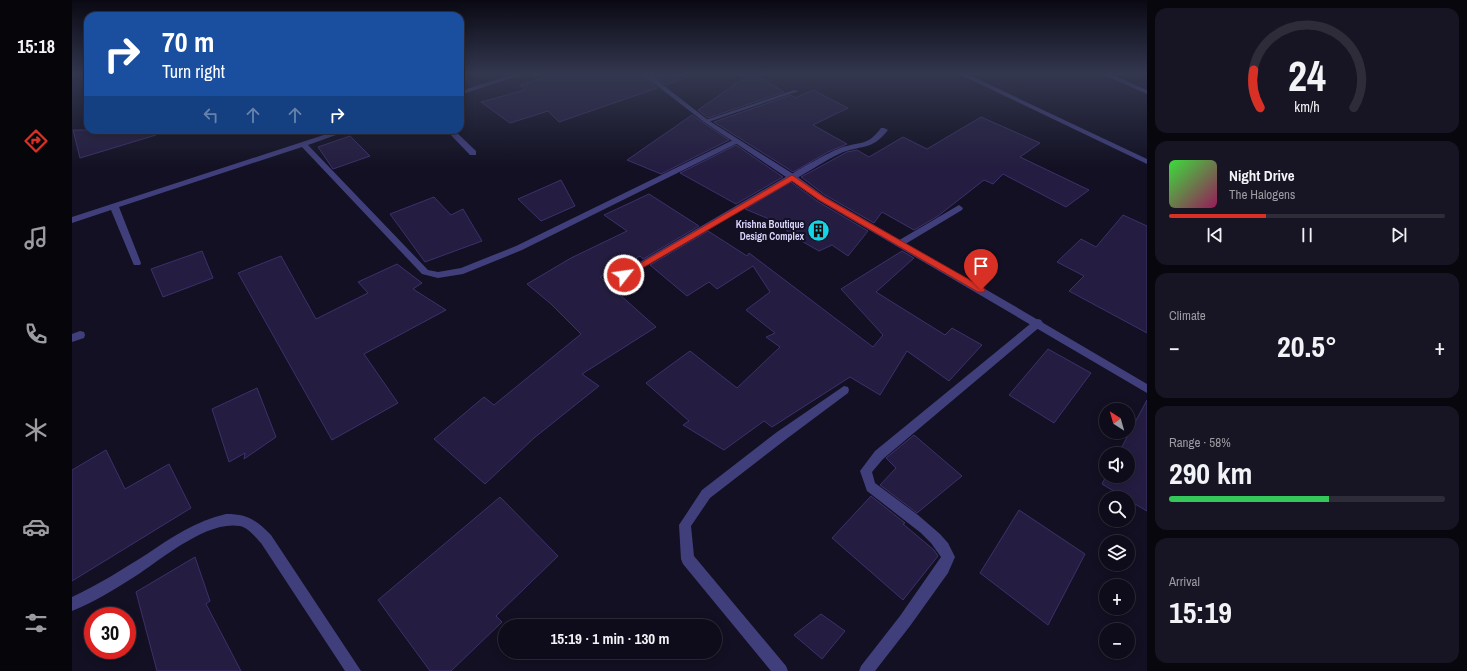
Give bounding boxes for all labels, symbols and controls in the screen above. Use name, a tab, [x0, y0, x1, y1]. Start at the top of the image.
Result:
text: 70 m	[162, 23, 214, 61]
icon: right	[96, 28, 148, 80]
text: 15:18	[17, 34, 55, 59]
text: 24	[1288, 48, 1326, 104]
text: Turn right	[162, 59, 225, 84]
text: km/h	[1294, 97, 1320, 116]
icon: left	[200, 104, 222, 126]
icon: ahead	[242, 104, 264, 126]
icon: ahead	[284, 104, 306, 126]
icon: right	[326, 104, 348, 126]
icon: directions	[22, 127, 50, 155]
text: Night Drive	[1229, 165, 1295, 186]
text: The Halogens	[1229, 186, 1295, 203]
building icon: Krishna Boutique Design Complex	[806, 217, 832, 243]
place label: Krishna Boutique Design Complex	[736, 218, 804, 243]
icon: music	[22, 224, 50, 252]
icon: previous	[1204, 224, 1226, 246]
icon: pause	[1296, 224, 1318, 246]
icon: next	[1388, 224, 1410, 246]
pin	[964, 249, 998, 290]
position arrow	[603, 254, 645, 296]
icon: arrive	[970, 255, 992, 277]
text: Climate	[1169, 307, 1206, 324]
icon: phone	[22, 320, 50, 348]
text: 20.5°	[1277, 326, 1337, 366]
text: −	[1169, 332, 1180, 362]
text: +	[1434, 332, 1445, 362]
north arrow	[1099, 403, 1135, 439]
map controls	[1099, 403, 1135, 659]
icon: climate	[22, 416, 50, 444]
text: Range · 58%	[1169, 434, 1231, 451]
button: sound	[1099, 447, 1135, 483]
text: 290 km	[1169, 453, 1252, 493]
button: search	[1099, 491, 1135, 527]
icon: car	[22, 513, 50, 541]
button: layers	[1099, 535, 1135, 571]
text: Arrival	[1169, 573, 1200, 590]
button: +	[1099, 579, 1135, 615]
text: 15:19	[1169, 592, 1232, 632]
speed limit sign: 30	[84, 607, 136, 659]
icon: filters	[22, 609, 50, 637]
button: −	[1099, 623, 1135, 659]
text: 15:19 · 1 min · 130 m	[551, 628, 669, 649]

